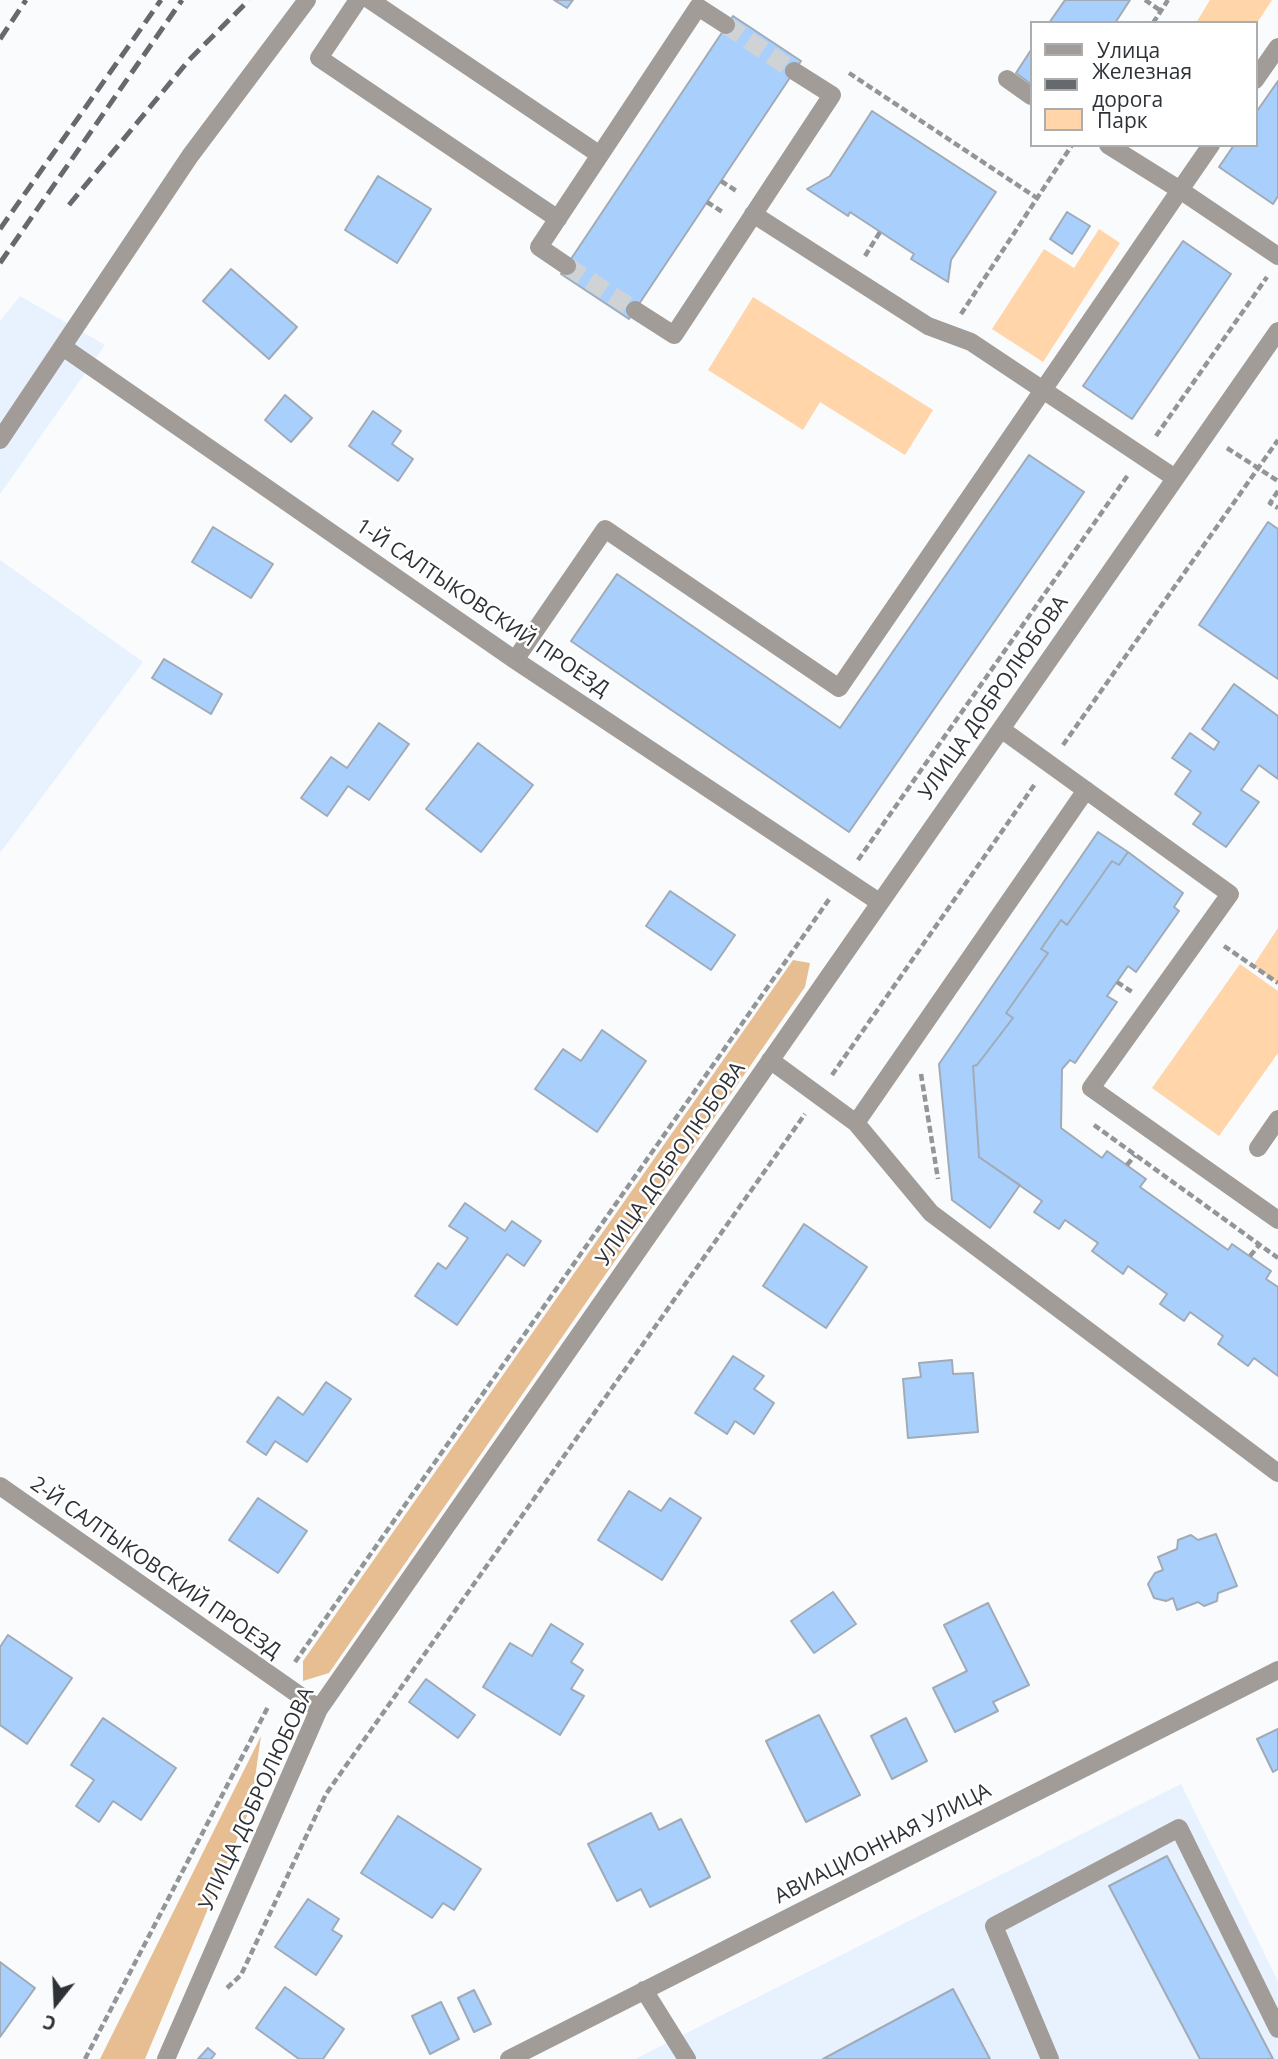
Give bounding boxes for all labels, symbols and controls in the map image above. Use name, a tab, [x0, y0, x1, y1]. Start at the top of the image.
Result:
legend	[1030, 21, 1257, 147]
text: Улица	[1097, 36, 1160, 64]
text: Железная дорога	[1092, 57, 1192, 113]
text: Парк	[1097, 106, 1148, 134]
street label: 1-Й САЛТЫКОВСКИЙ ПРОЕЗД	[351, 514, 613, 702]
street label: УЛИЦА ДОБРОЛЮБОВА	[914, 591, 1074, 805]
street label: УЛИЦА ДОБРОЛЮБОВА	[591, 1057, 751, 1271]
street label: 2-Й САЛТЫКОВСКИЙ ПРОЕЗД	[25, 1472, 285, 1664]
street label: УЛИЦА ДОБРОЛЮБОВА	[194, 1683, 320, 1915]
street label: АВИАЦИОННАЯ УЛИЦА	[771, 1778, 995, 1910]
north arrow	[21, 1968, 91, 2038]
text: С	[40, 2009, 59, 2037]

